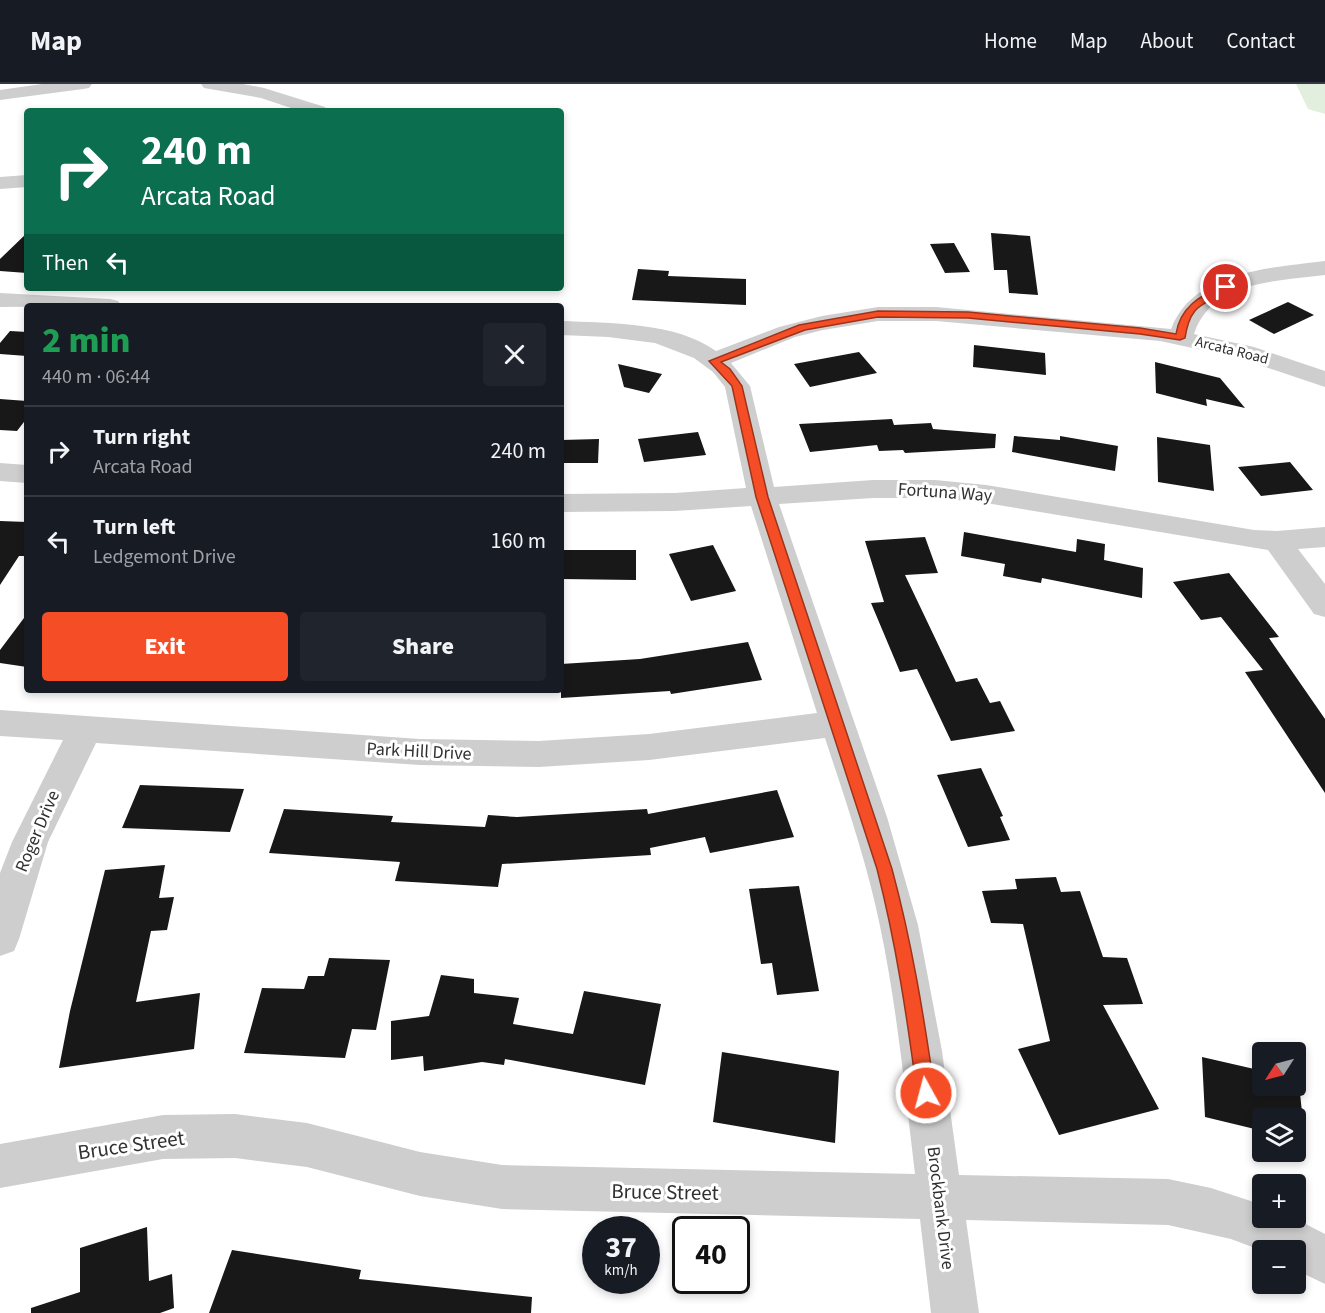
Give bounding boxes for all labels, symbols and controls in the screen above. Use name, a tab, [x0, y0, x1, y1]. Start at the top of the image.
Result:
text: Map	[30, 21, 82, 61]
text: Home	[984, 26, 1037, 56]
text: Map	[1070, 26, 1108, 56]
text: About	[1141, 26, 1193, 56]
text: Contact	[1226, 26, 1295, 56]
text: 240 m	[141, 121, 252, 181]
icon: right	[42, 132, 120, 210]
text: Arcata Road	[141, 177, 276, 216]
icon: left	[101, 246, 134, 279]
text: Then	[42, 247, 89, 279]
pin	[1200, 261, 1251, 312]
icon: arrive	[1209, 270, 1242, 303]
text: 2 min	[42, 315, 130, 366]
button: close	[483, 323, 546, 386]
street label: Arcata Road	[1193, 331, 1271, 370]
text: 440 m · 06:44	[42, 363, 150, 391]
text: Turn right	[93, 421, 190, 453]
icon: right	[42, 435, 75, 468]
text: 240 m	[491, 435, 546, 467]
text: Arcata Road	[93, 453, 193, 481]
street label: Fortuna Way	[897, 477, 994, 508]
text: Turn left	[93, 511, 175, 543]
icon: left	[42, 525, 75, 558]
text: 160 m	[491, 525, 546, 557]
text: Ledgemont Drive	[93, 543, 236, 571]
button: Exit	[42, 612, 288, 681]
button: Share	[300, 612, 546, 681]
street label: Park Hill Drive	[366, 736, 472, 767]
street label: Roger Drive	[9, 786, 66, 876]
north arrow	[1252, 1042, 1306, 1096]
map controls	[1252, 1042, 1306, 1294]
position arrow	[894, 1061, 958, 1125]
button: layers	[1252, 1108, 1306, 1162]
street label: Bruce Street	[76, 1123, 186, 1167]
street label: Brockbank Drive	[921, 1145, 960, 1271]
button: +	[1252, 1174, 1306, 1228]
street label: Bruce Street	[611, 1176, 719, 1208]
speed limit sign: 40	[672, 1216, 750, 1294]
text: 37	[605, 1226, 637, 1269]
button: −	[1252, 1240, 1306, 1294]
text: km/h	[604, 1260, 638, 1281]

